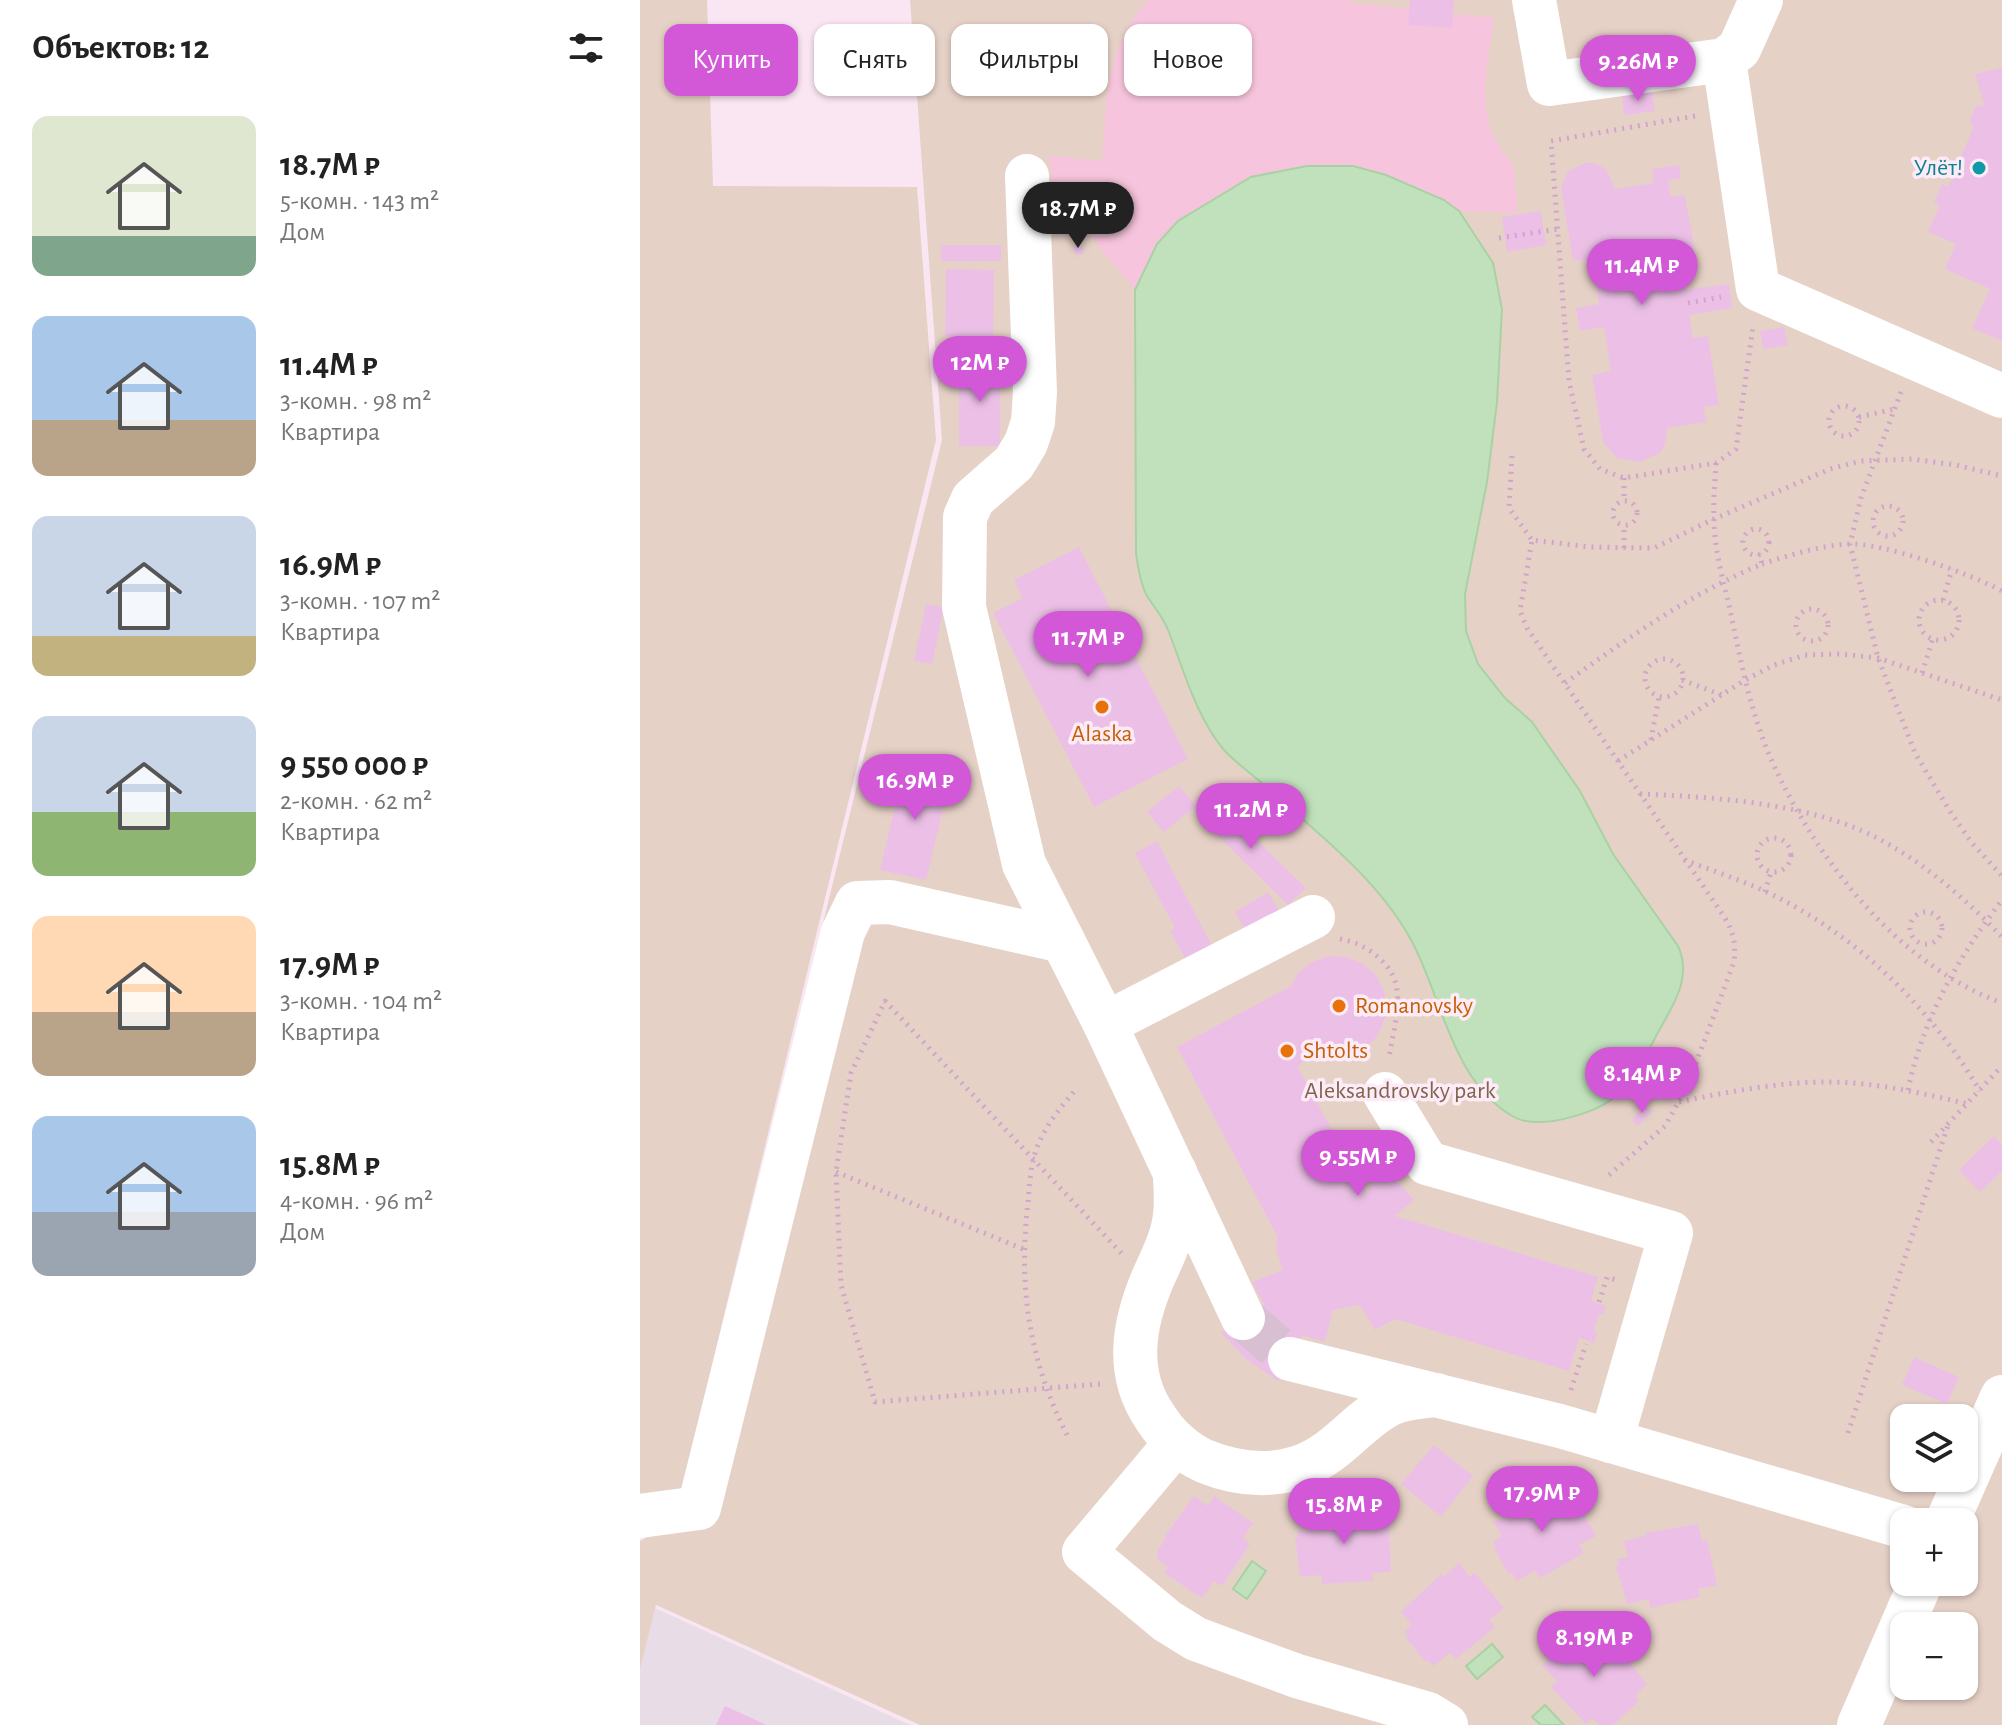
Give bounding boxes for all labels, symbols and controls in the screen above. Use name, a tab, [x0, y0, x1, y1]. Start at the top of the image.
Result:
chip: Купить	[664, 24, 798, 96]
chip: Снять	[814, 24, 935, 96]
chip: Фильтры	[951, 24, 1108, 96]
chip: Новое	[1124, 24, 1252, 96]
icon: filters	[564, 26, 608, 70]
text: Объектов: 12	[32, 31, 209, 65]
pin: 9.26M ₽	[1564, 35, 1712, 103]
text: 9.26M ₽	[1598, 48, 1678, 74]
icon: home	[96, 148, 192, 244]
text: 18.7M ₽	[280, 148, 380, 182]
place label: Улёт!	[1914, 156, 1963, 180]
marker: Улёт!	[1970, 159, 1988, 177]
pin: 18.7M ₽	[1004, 182, 1152, 250]
text: 5-комн. · 143 m²	[280, 188, 439, 214]
text: 18.7M ₽	[1040, 195, 1116, 221]
text: Дом	[280, 219, 325, 245]
pin: 11.4M ₽	[1568, 239, 1716, 307]
text: 11.4M ₽	[1605, 252, 1679, 278]
pin: 12M ₽	[924, 336, 1036, 404]
icon: home	[96, 348, 192, 444]
text: 11.4M ₽	[280, 348, 378, 382]
text: 12M ₽	[951, 349, 1009, 375]
text: 3-комн. · 98 m²	[280, 388, 431, 414]
text: Квартира	[280, 419, 380, 445]
icon: home	[96, 548, 192, 644]
text: 16.9M ₽	[280, 548, 381, 582]
text: 3-комн. · 107 m²	[280, 588, 440, 614]
pin: 11.7M ₽	[1014, 611, 1162, 679]
text: Квартира	[280, 619, 380, 645]
text: 11.7M ₽	[1052, 624, 1124, 650]
marker: Alaska	[1093, 698, 1111, 716]
place label: Alaska	[1071, 722, 1133, 746]
icon: home	[96, 748, 192, 844]
text: 9 550 000 ₽	[280, 748, 428, 782]
pin: 16.9M ₽	[841, 754, 989, 822]
text: 16.9M ₽	[876, 767, 954, 793]
pin: 11.2M ₽	[1177, 783, 1325, 851]
text: 2-комн. · 62 m²	[280, 788, 432, 814]
text: 11.2M ₽	[1214, 796, 1288, 822]
text: Квартира	[280, 819, 380, 845]
icon: home	[96, 948, 192, 1044]
text: 17.9M ₽	[280, 948, 379, 982]
text: 3-комн. · 104 m²	[280, 988, 442, 1014]
place label: Romanovsky	[1355, 994, 1473, 1018]
marker: Romanovsky	[1330, 997, 1348, 1015]
text: Квартира	[280, 1019, 380, 1045]
place label: Shtolts	[1303, 1039, 1368, 1063]
marker: Shtolts	[1278, 1042, 1296, 1060]
pin: 8.14M ₽	[1568, 1047, 1716, 1115]
text: 8.14M ₽	[1603, 1060, 1681, 1086]
park label: Aleksandrovsky park	[1304, 1079, 1496, 1103]
pin: 9.55M ₽	[1284, 1130, 1432, 1198]
text: 9.55M ₽	[1319, 1143, 1397, 1169]
icon: home	[96, 1148, 192, 1244]
text: 15.8M ₽	[280, 1148, 380, 1182]
text: 4-комн. · 96 m²	[280, 1188, 433, 1214]
text: Дом	[280, 1219, 325, 1245]
map controls	[1890, 1404, 1978, 1700]
button: layers	[1890, 1404, 1978, 1492]
pin: 17.9M ₽	[1468, 1466, 1616, 1534]
pin: 15.8M ₽	[1270, 1478, 1418, 1546]
text: 17.9M ₽	[1504, 1479, 1580, 1505]
text: 15.8M ₽	[1306, 1491, 1382, 1517]
button: +	[1890, 1508, 1978, 1596]
pin: 8.19M ₽	[1520, 1611, 1668, 1679]
button: −	[1890, 1612, 1978, 1700]
text: 8.19M ₽	[1555, 1624, 1633, 1650]

